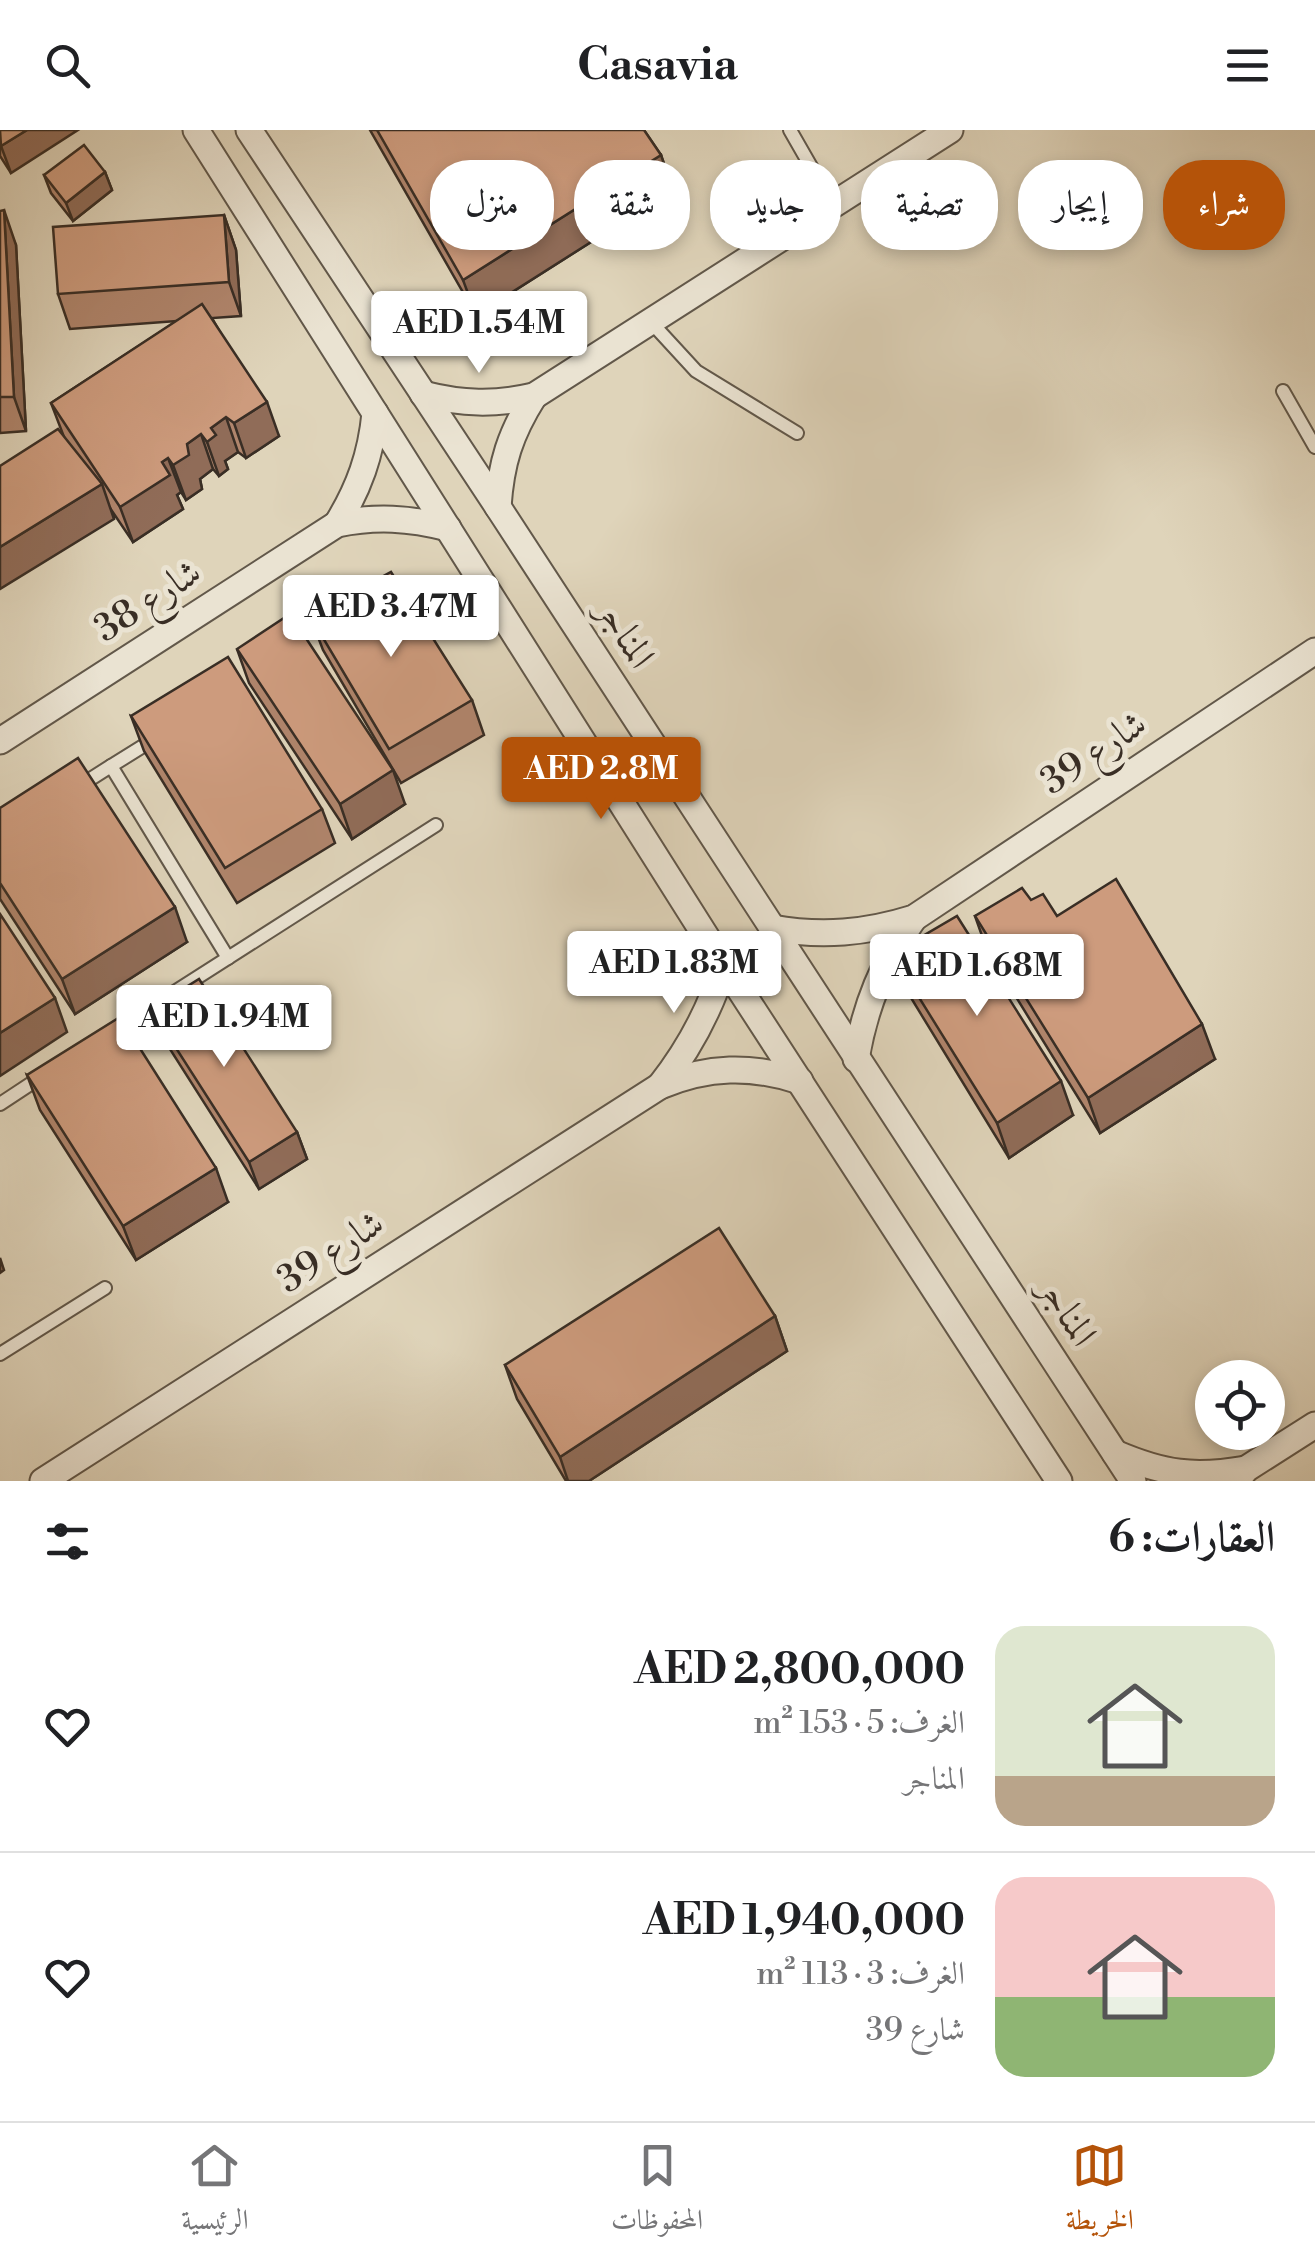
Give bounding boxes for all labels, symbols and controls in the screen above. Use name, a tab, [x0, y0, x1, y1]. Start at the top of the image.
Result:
text: Casavia	[577, 37, 738, 94]
icon: search	[40, 38, 95, 93]
icon: menu	[1220, 38, 1275, 93]
chip: منزل	[430, 160, 554, 250]
chip: شقة	[574, 160, 690, 250]
chip: جديد	[710, 160, 841, 250]
chip: تصفية	[861, 160, 998, 250]
chip: إيجار	[1018, 160, 1143, 250]
chip: شراء	[1163, 160, 1285, 250]
pin: AED 1.54M	[365, 291, 593, 376]
text: AED 1.54M	[393, 303, 565, 343]
street label: شارع 38	[86, 549, 214, 658]
pin: AED 3.47M	[277, 575, 505, 660]
text: AED 3.47M	[305, 587, 477, 627]
street label: المناجر	[583, 587, 665, 677]
street label: شارع 39	[1032, 701, 1159, 810]
pin: AED 2.8M	[498, 737, 704, 822]
text: AED 2.8M	[524, 749, 678, 789]
pin: AED 1.83M	[560, 931, 788, 1016]
pin: AED 1.68M	[863, 934, 1091, 1019]
text: AED 1.83M	[589, 943, 759, 983]
text: AED 1.68M	[892, 946, 1062, 986]
pin: AED 1.94M	[110, 985, 338, 1070]
text: AED 1.94M	[138, 997, 310, 1037]
street label: شارع 39	[269, 1200, 396, 1309]
street label: المناجر	[1025, 1265, 1107, 1355]
map controls	[1195, 1360, 1285, 1450]
button: locate	[1195, 1360, 1285, 1450]
text: العقارات: 6	[1108, 1512, 1275, 1565]
icon: filters	[40, 1514, 95, 1569]
text: AED 2,800,000	[634, 1644, 965, 1697]
icon: home	[1075, 1666, 1195, 1786]
icon: heart	[40, 1699, 95, 1754]
text: الغرف: 5 · 153 m²	[753, 1703, 965, 1743]
text: المناجر	[903, 1759, 965, 1799]
text: AED 1,940,000	[643, 1895, 965, 1948]
icon: home	[1075, 1917, 1195, 2037]
icon: heart	[40, 1950, 95, 2005]
text: الغرف: 3 · 113 m²	[756, 1954, 965, 1994]
text: شارع 39	[866, 2010, 965, 2050]
tab: الرئيسية	[181, 2138, 248, 2247]
tab: المحفوظات	[611, 2138, 703, 2247]
tab: الخريطة	[1066, 2138, 1134, 2247]

